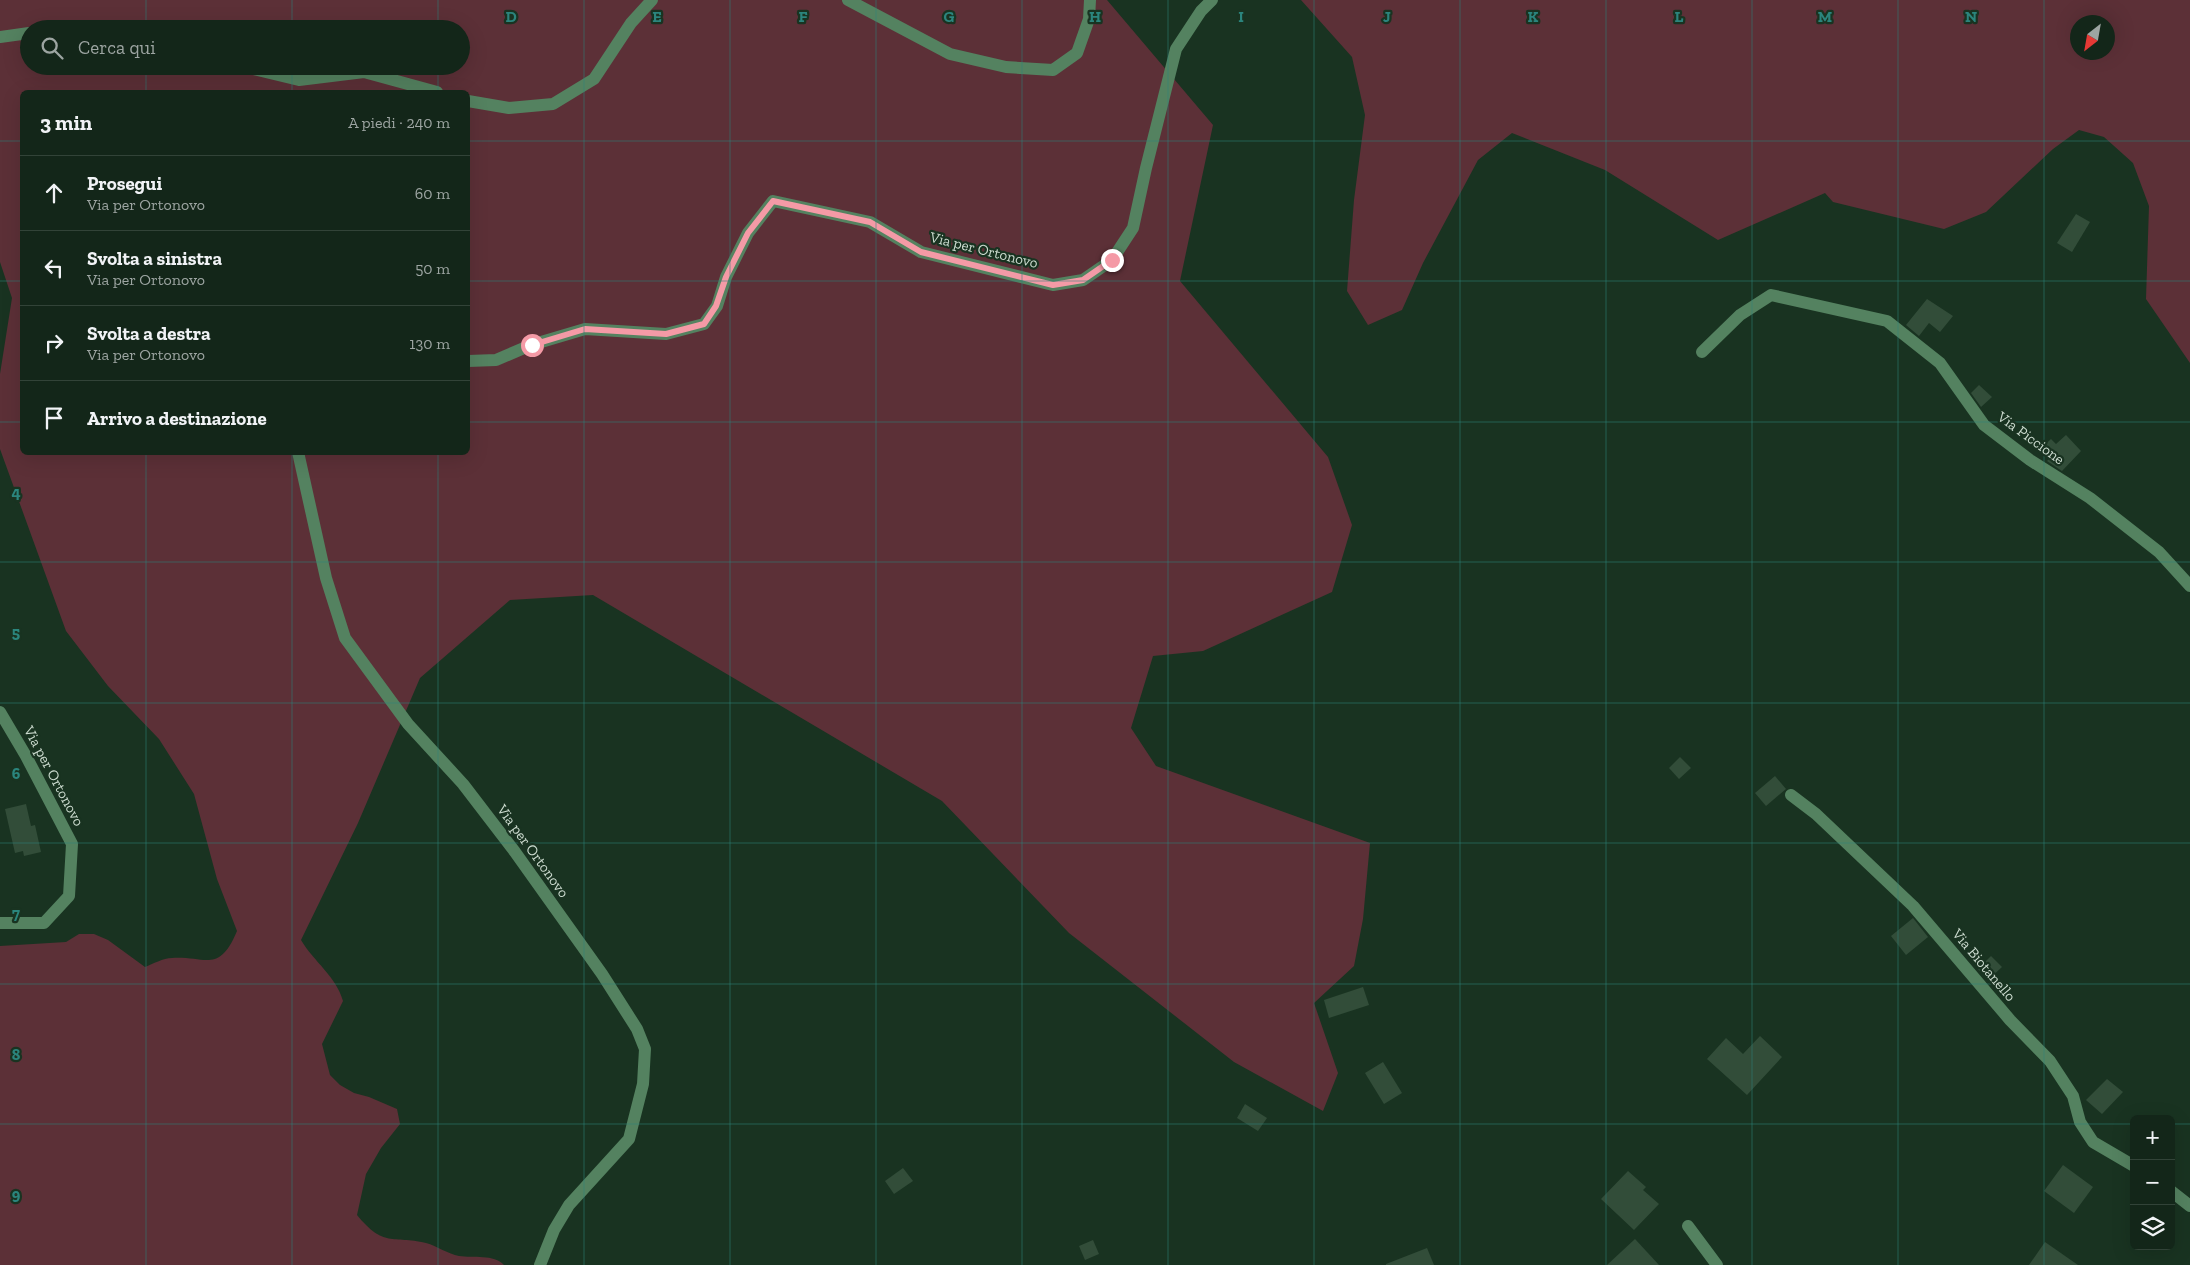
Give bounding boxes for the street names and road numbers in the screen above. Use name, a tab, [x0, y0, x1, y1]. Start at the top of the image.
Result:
street label: Via per Ortonovo	[927, 228, 1040, 272]
street label: Via Piccione	[1993, 407, 2068, 468]
street label: Via per Ortonovo	[20, 722, 88, 829]
street label: Via per Ortonovo	[493, 800, 573, 901]
street label: Via Biotanello	[1948, 924, 2020, 1005]

